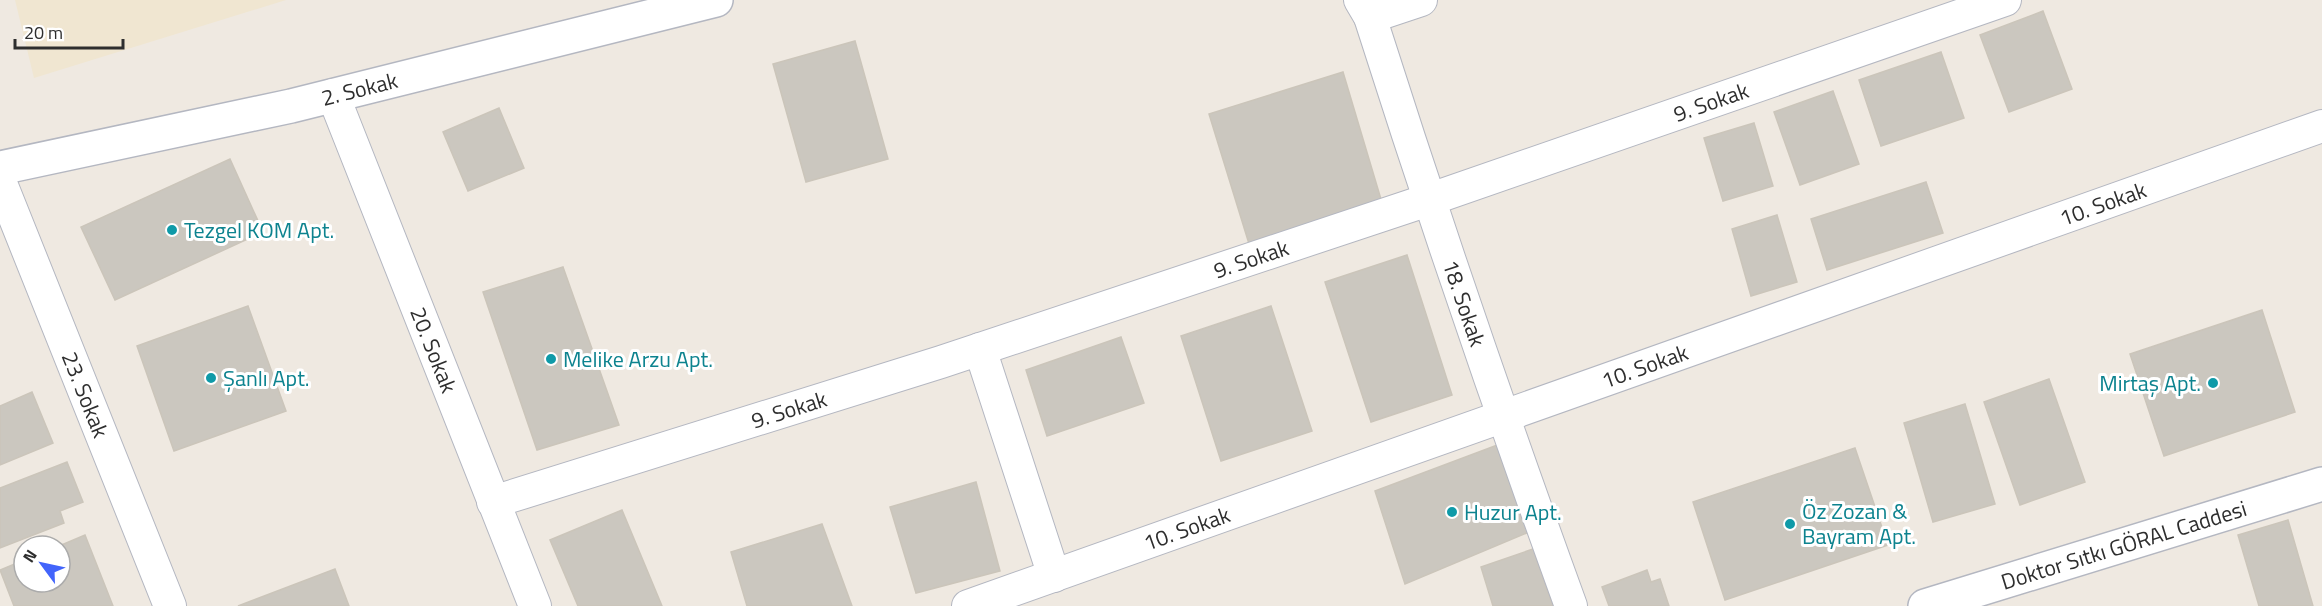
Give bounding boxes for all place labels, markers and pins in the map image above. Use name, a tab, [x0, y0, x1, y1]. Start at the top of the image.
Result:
place label: Tezgel KOM Apt.	[184, 213, 334, 247]
marker: Tezgel KOM Apt.	[165, 223, 179, 237]
place label: Melike Arzu Apt.	[563, 342, 713, 376]
marker: Melike Arzu Apt.	[544, 352, 558, 366]
place label: Şanlı Apt.	[223, 361, 310, 395]
place label: Mirtaş Apt.	[2099, 366, 2201, 400]
marker: Şanlı Apt.	[204, 371, 218, 385]
marker: Mirtaş Apt.	[2206, 376, 2220, 390]
place label: Öz Zozan & Bayram Apt.	[1802, 494, 1916, 553]
place label: Huzur Apt.	[1464, 495, 1562, 529]
marker: Huzur Apt.	[1445, 505, 1459, 519]
marker: Öz Zozan & Bayram Apt.	[1783, 517, 1797, 531]

